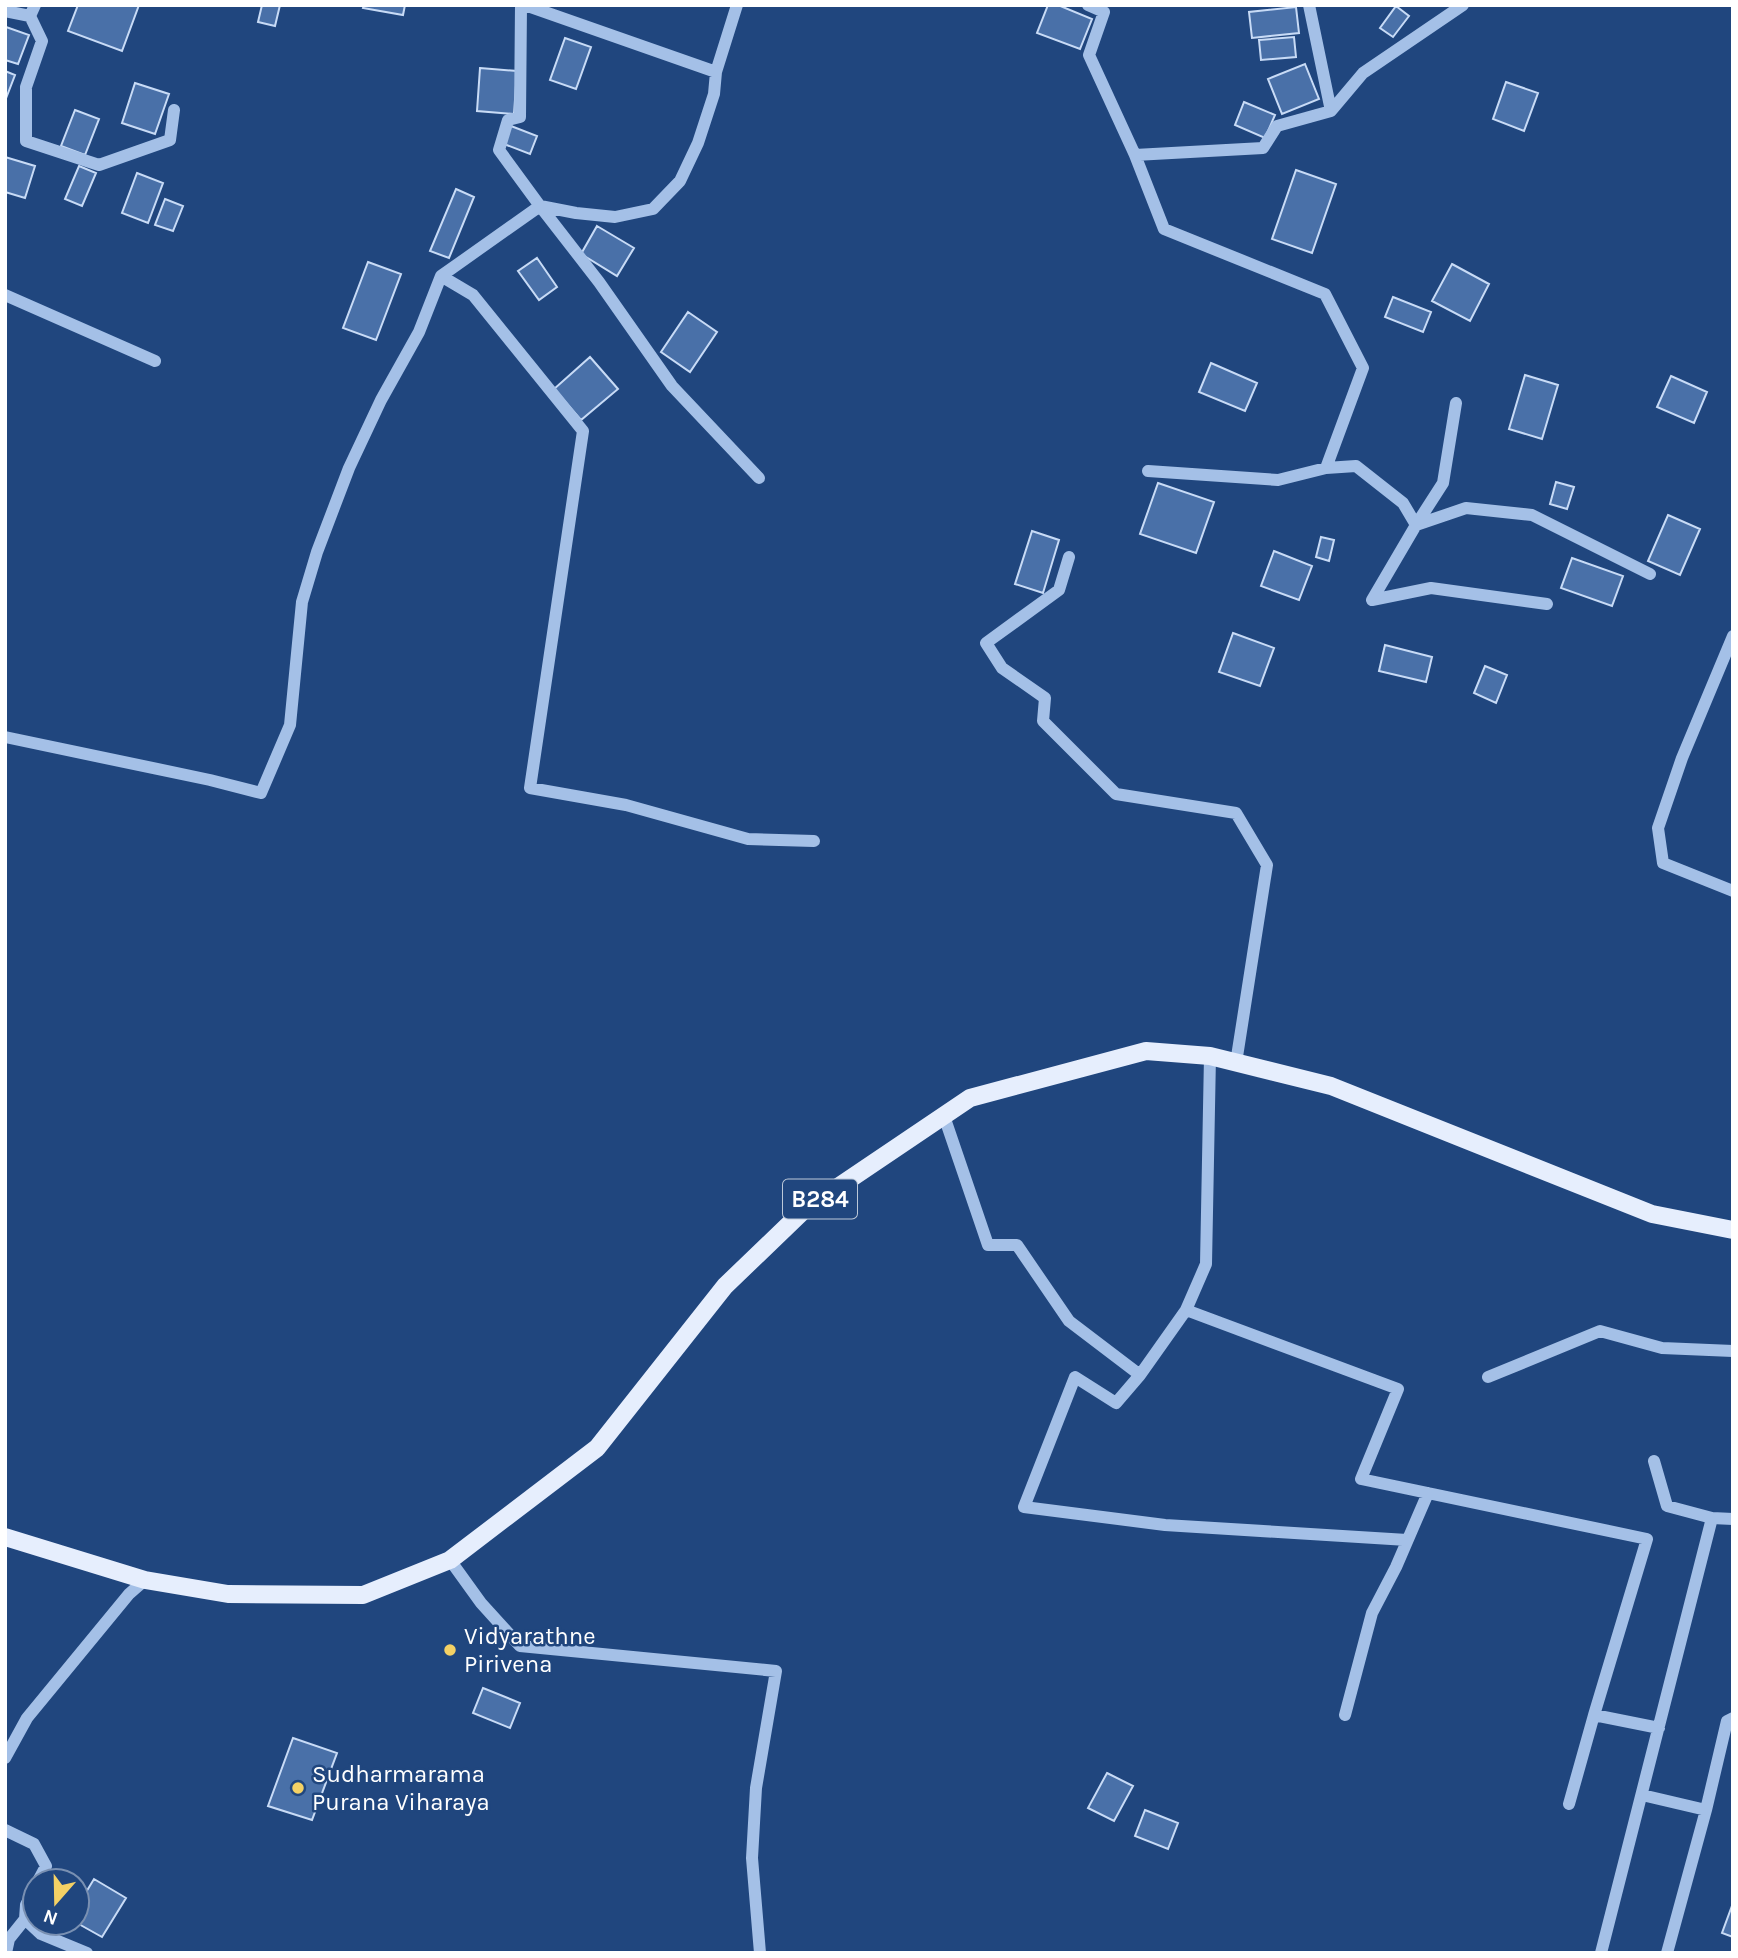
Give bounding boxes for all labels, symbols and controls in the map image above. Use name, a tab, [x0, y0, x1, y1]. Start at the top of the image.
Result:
road number: B284	[783, 1180, 857, 1218]
place label: Vidyarathne Pirivena	[464, 1622, 595, 1678]
marker: Vidyarathne Pirivena	[442, 1642, 458, 1658]
place label: Sudharmarama Purana Viharaya	[312, 1760, 490, 1816]
marker: Sudharmarama Purana Viharaya	[290, 1780, 306, 1796]
north arrow	[21, 1867, 91, 1937]
text: N	[40, 1904, 61, 1930]

